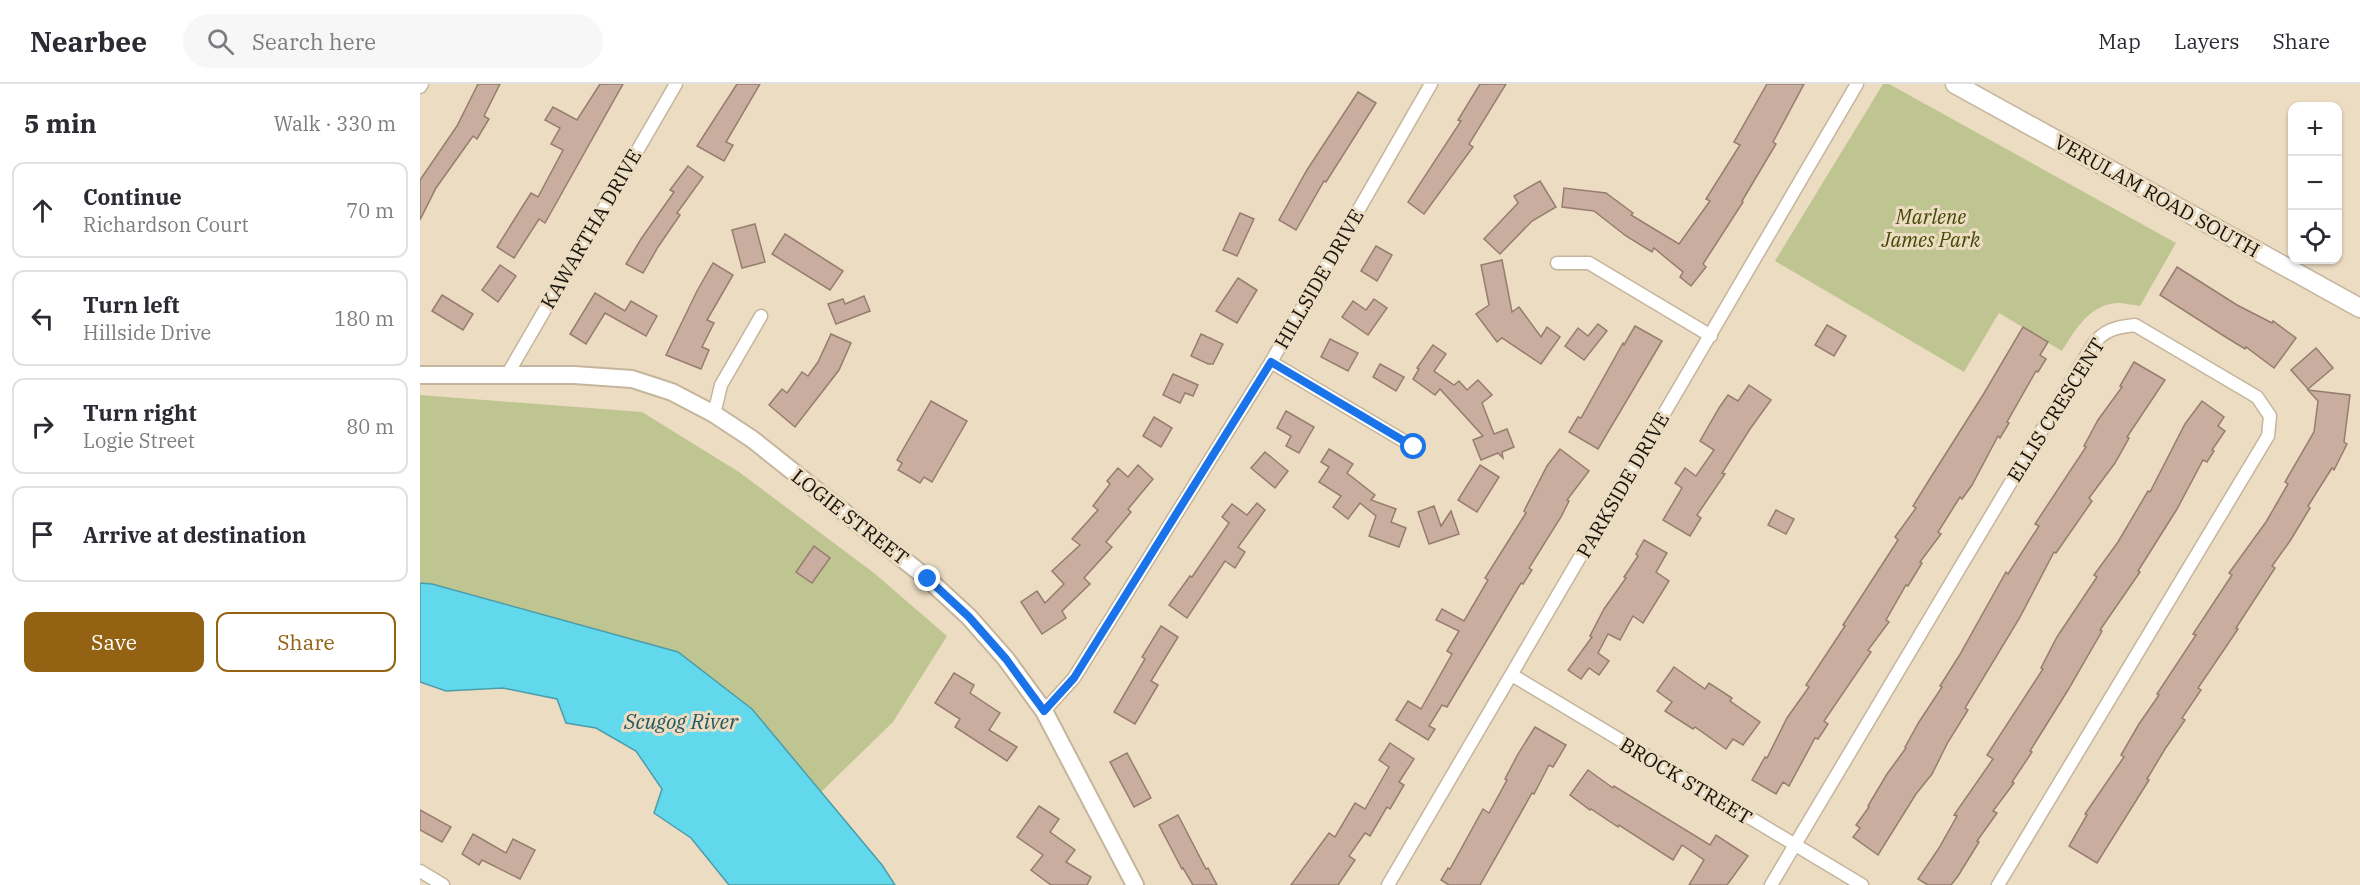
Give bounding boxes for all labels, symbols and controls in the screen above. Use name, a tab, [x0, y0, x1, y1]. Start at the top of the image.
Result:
search box	[183, 14, 603, 68]
text: Nearbee	[30, 23, 147, 60]
icon: search	[204, 25, 237, 58]
text: Search here	[252, 27, 376, 56]
text: Map	[2098, 27, 2141, 55]
text: Layers	[2174, 27, 2240, 55]
text: Share	[2273, 27, 2330, 55]
map controls	[2288, 102, 2342, 264]
button: +	[2288, 102, 2342, 156]
text: 5 min	[24, 106, 97, 140]
text: Walk · 330 m	[274, 110, 396, 137]
street label: VERULAM ROAD SOUTH	[2050, 128, 2265, 263]
street label: KAWARTHA DRIVE	[534, 144, 647, 314]
button: −	[2288, 156, 2342, 210]
text: Continue	[83, 182, 182, 211]
icon: ahead	[26, 194, 59, 227]
text: 70 m	[346, 197, 394, 224]
park label: Marlene James Park	[1881, 203, 1981, 253]
street label: HILLSIDE DRIVE	[1268, 204, 1370, 354]
button: locate	[2288, 210, 2342, 264]
text: Richardson Court	[83, 211, 249, 238]
text: Turn left	[83, 290, 179, 319]
icon: left	[26, 302, 59, 335]
text: 180 m	[334, 305, 394, 332]
text: Hillside Drive	[83, 319, 211, 346]
street label: ELLIS CRESCENT	[2000, 332, 2111, 487]
text: Turn right	[83, 398, 197, 427]
street label: PARKSIDE DRIVE	[1570, 407, 1675, 562]
icon: right	[26, 410, 59, 443]
text: 80 m	[346, 413, 394, 440]
text: Logie Street	[83, 427, 195, 454]
route start	[1400, 433, 1426, 459]
street label: LOGIE STREET	[786, 462, 914, 571]
icon: arrive	[26, 518, 59, 551]
text: Arrive at destination	[83, 520, 306, 549]
route end	[914, 565, 940, 591]
button: Save	[24, 612, 204, 672]
button: Share	[216, 612, 396, 672]
water label: Scugog River	[623, 707, 739, 735]
street label: BROCK STREET	[1615, 730, 1757, 831]

